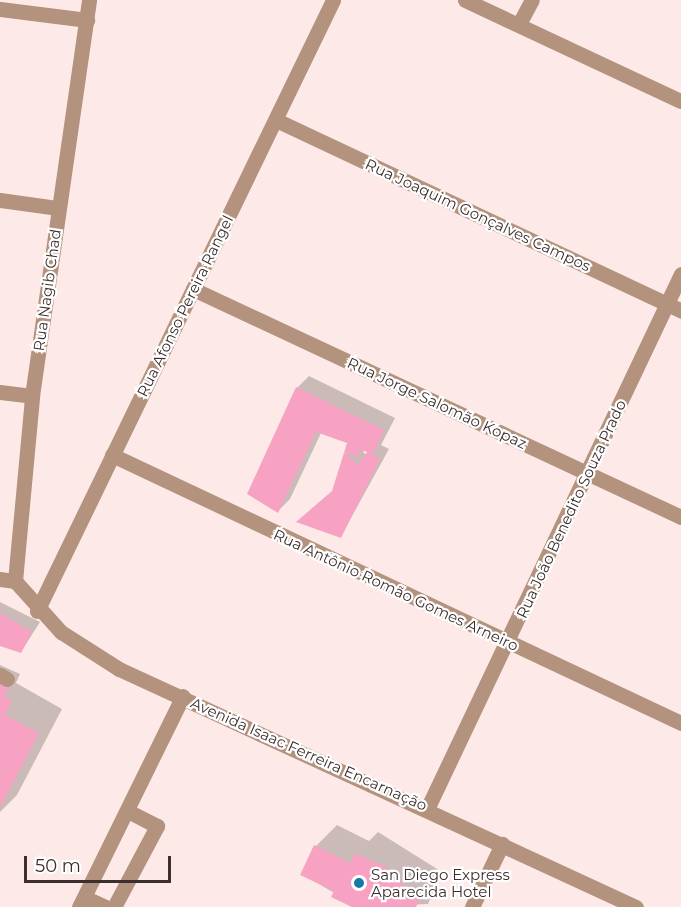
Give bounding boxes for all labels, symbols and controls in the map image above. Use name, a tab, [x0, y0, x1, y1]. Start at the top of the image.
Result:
street label: Rua Joaquim Gonçalves Campos	[363, 155, 593, 275]
street label: Rua Afonso Pereira Rangel	[133, 212, 237, 400]
street label: Rua Nagib Chad	[30, 228, 64, 352]
street label: Rua Jorge Salomão Kopaz	[345, 353, 529, 453]
street label: Rua João Benedito Souza Prado	[512, 397, 630, 621]
street label: Rua Antônio Romão Gomes Arneiro	[271, 525, 521, 655]
street label: Avenida Isaac Ferreira Encarnação	[188, 694, 430, 814]
scale bar	[27, 844, 174, 882]
text: 50 m	[35, 855, 81, 877]
place label: San Diego Express Aparecida Hotel	[371, 865, 510, 900]
marker: San Diego Express Aparecida Hotel	[352, 876, 366, 890]

